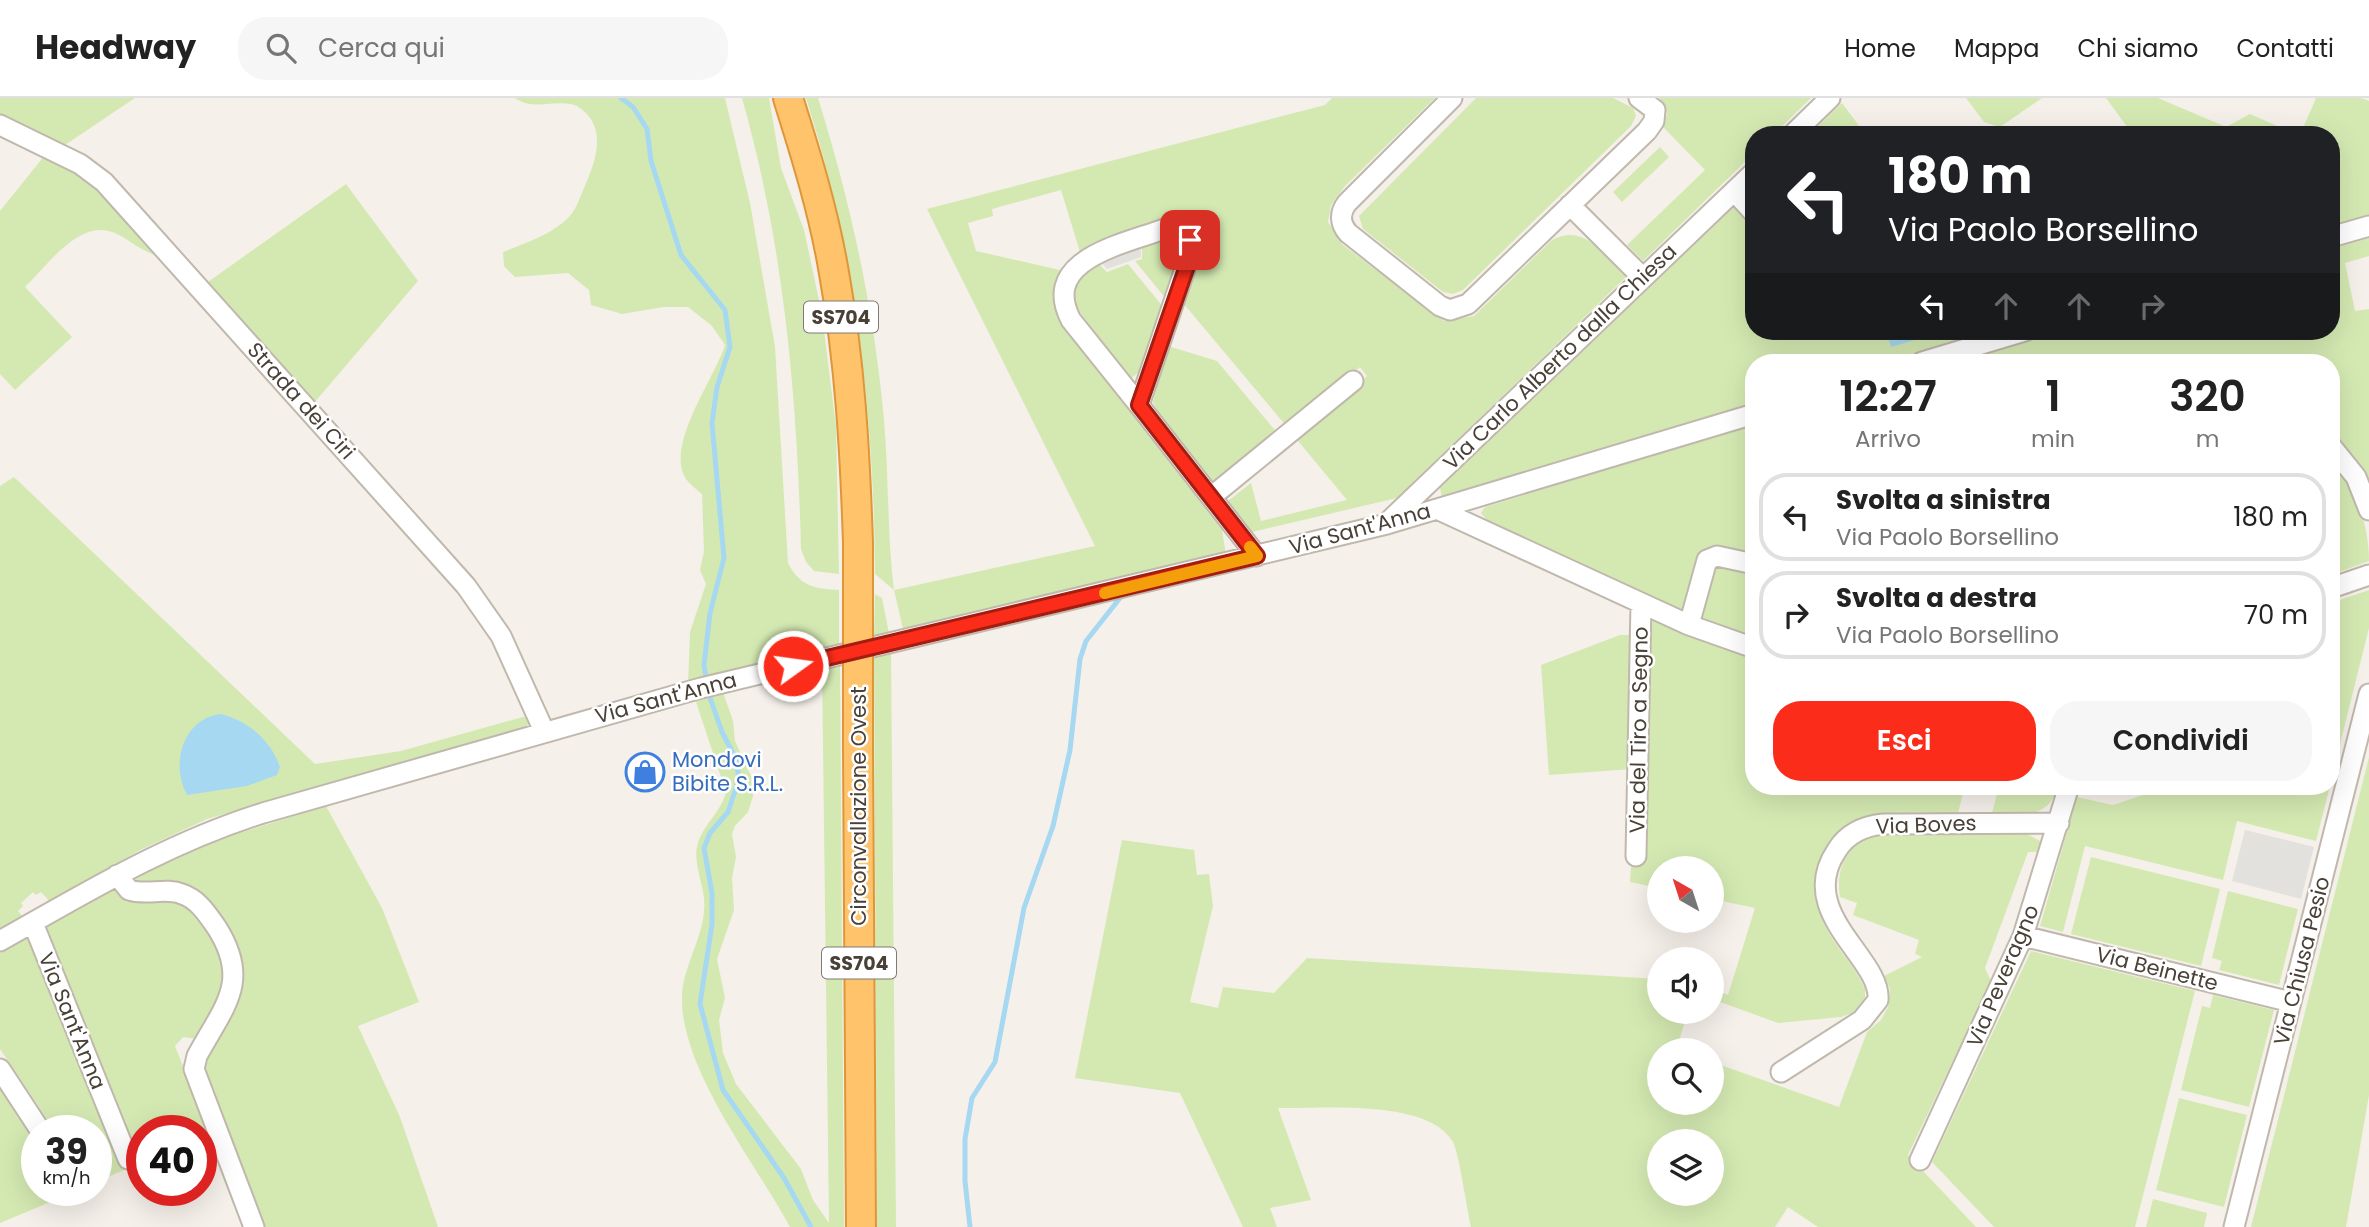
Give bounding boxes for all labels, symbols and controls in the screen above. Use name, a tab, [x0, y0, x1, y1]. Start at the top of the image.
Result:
search box	[238, 17, 728, 80]
text: Headway	[35, 24, 196, 71]
icon: search	[262, 29, 300, 67]
text: Cerca qui	[318, 30, 445, 66]
text: Home	[1844, 32, 1916, 65]
text: Mappa	[1954, 32, 2039, 65]
text: Chi siamo	[2077, 32, 2198, 65]
text: Contatti	[2236, 32, 2334, 65]
text: 180 m	[1888, 142, 2032, 210]
icon: left	[1773, 154, 1864, 245]
text: Via Paolo Borsellino	[1888, 207, 2198, 252]
pin	[1160, 210, 1220, 270]
icon: arrive	[1171, 221, 1209, 259]
street label: Via Carlo Alberto dalla Chiesa	[1437, 237, 1683, 476]
icon: left	[1914, 287, 1952, 325]
icon: ahead	[1987, 287, 2025, 325]
icon: ahead	[2060, 287, 2098, 325]
icon: right	[2133, 287, 2171, 325]
road number: SS704	[804, 302, 878, 332]
street label: Strada dei Ciri	[241, 336, 362, 465]
text: 12:27	[1839, 367, 1937, 426]
text: 1	[2045, 367, 2061, 426]
text: 320	[2169, 367, 2246, 426]
text: Arrivo	[1855, 423, 1921, 455]
text: min	[2031, 423, 2075, 455]
text: m	[2196, 423, 2219, 455]
text: Svolta a sinistra	[1836, 482, 2051, 518]
street label: Via Sant'Anna	[1286, 496, 1434, 561]
icon: left	[1777, 498, 1815, 536]
text: 180 m	[2233, 499, 2308, 535]
text: Via Paolo Borsellino	[1836, 521, 2059, 553]
text: Svolta a destra	[1836, 580, 2037, 616]
icon: right	[1777, 596, 1815, 634]
text: 70 m	[2244, 597, 2308, 633]
text: Via Paolo Borsellino	[1836, 619, 2059, 651]
street label: Via del Tiro a Segno	[1622, 626, 1655, 834]
position arrow	[756, 629, 830, 703]
street label: Via Sant'Anna	[592, 665, 740, 730]
street label: Circonvallazione Ovest	[844, 686, 873, 926]
button: Esci	[1773, 701, 2036, 781]
button: Condividi	[2050, 701, 2312, 781]
place label: Mondovi Bibite S.R.L.	[672, 745, 783, 798]
shop icon: Mondovi Bibite S.R.L.	[624, 751, 666, 793]
street label: Via Boves	[1875, 808, 1977, 841]
north arrow	[1647, 856, 1724, 933]
map controls	[1647, 856, 1724, 1206]
street label: Via Chiusa Pesio	[2267, 873, 2337, 1048]
street label: Via Peveragno	[1959, 900, 2046, 1052]
street label: Via Beinette	[2093, 939, 2221, 998]
button: sound	[1647, 947, 1724, 1024]
street label: Via Sant'Anna	[32, 948, 113, 1094]
road number: SS704	[822, 948, 896, 978]
button: search	[1647, 1038, 1724, 1115]
speed limit sign: 40	[126, 1115, 217, 1206]
text: 39	[45, 1127, 88, 1176]
button: layers	[1647, 1129, 1724, 1206]
text: km/h	[43, 1165, 90, 1190]

